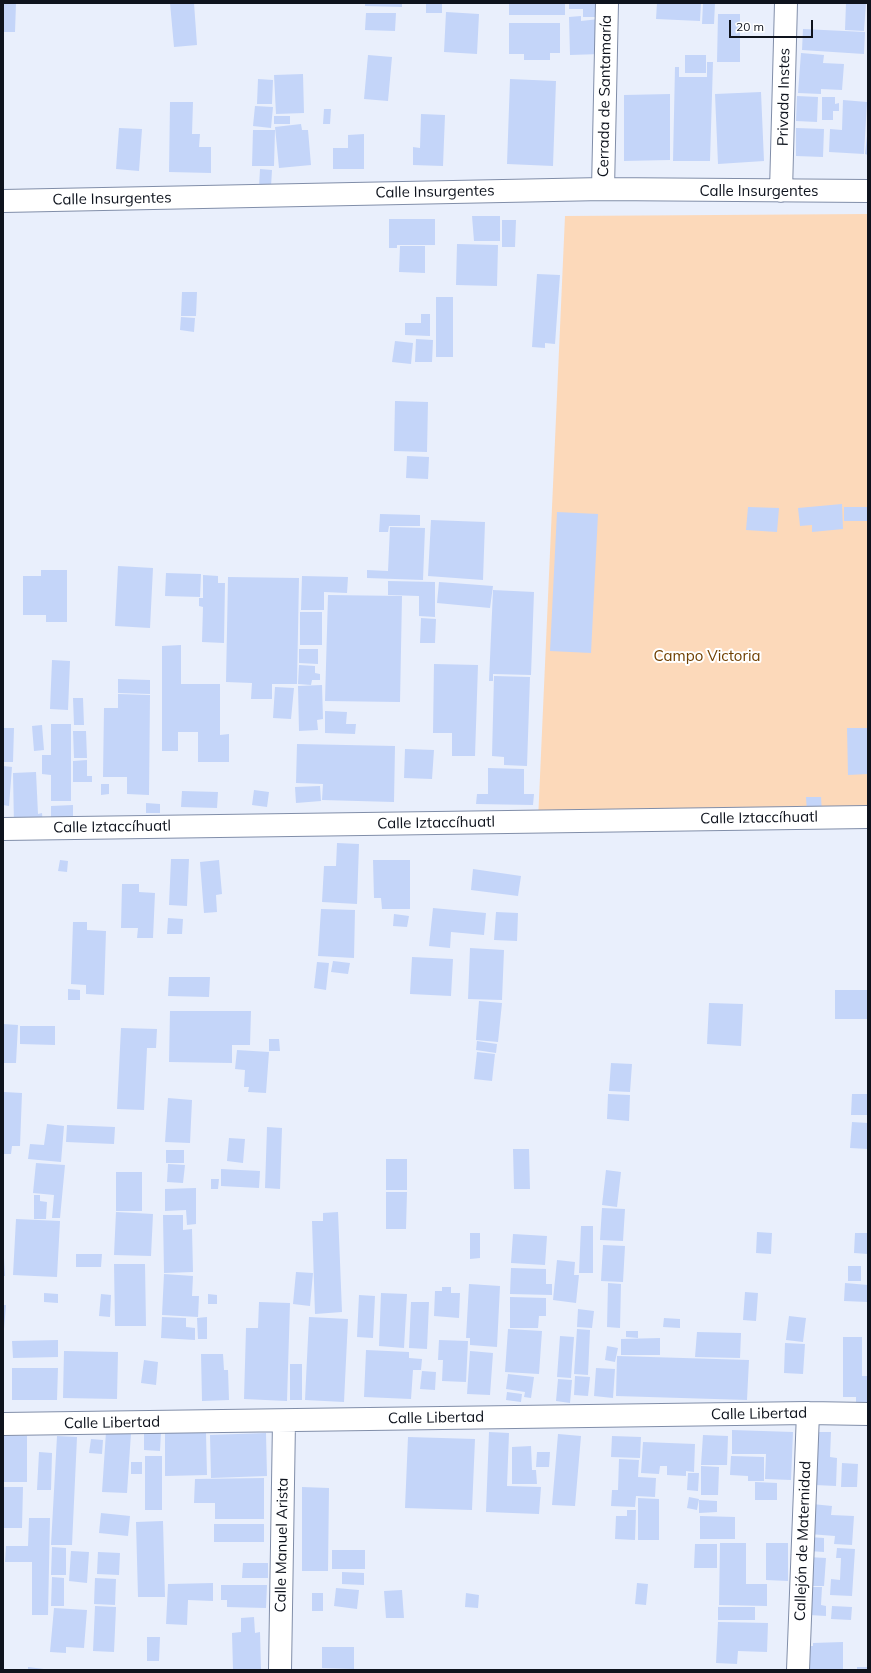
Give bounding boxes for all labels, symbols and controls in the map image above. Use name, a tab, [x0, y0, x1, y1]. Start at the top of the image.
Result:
scale bar	[731, 12, 815, 38]
street label: Cerrada de Santamaría	[595, 15, 615, 177]
text: 20 m	[736, 19, 764, 34]
street label: Privada Instes	[774, 48, 794, 146]
street label: Calle Insurgentes	[375, 182, 495, 202]
street label: Calle Insurgentes	[699, 182, 819, 200]
street label: Calle Insurgentes	[52, 189, 172, 209]
park label: Campo Victoria	[654, 647, 760, 665]
street label: Calle Iztaccíhuatl	[700, 808, 818, 828]
street label: Calle Iztaccíhuatl	[377, 813, 495, 833]
street label: Calle Iztaccíhuatl	[53, 817, 171, 837]
street label: Calle Libertad	[711, 1404, 807, 1424]
street label: Calle Libertad	[388, 1408, 484, 1428]
street label: Calle Libertad	[64, 1413, 160, 1433]
street label: Callejón de Maternidad	[791, 1461, 815, 1621]
street label: Calle Manuel Arista	[272, 1477, 292, 1613]

